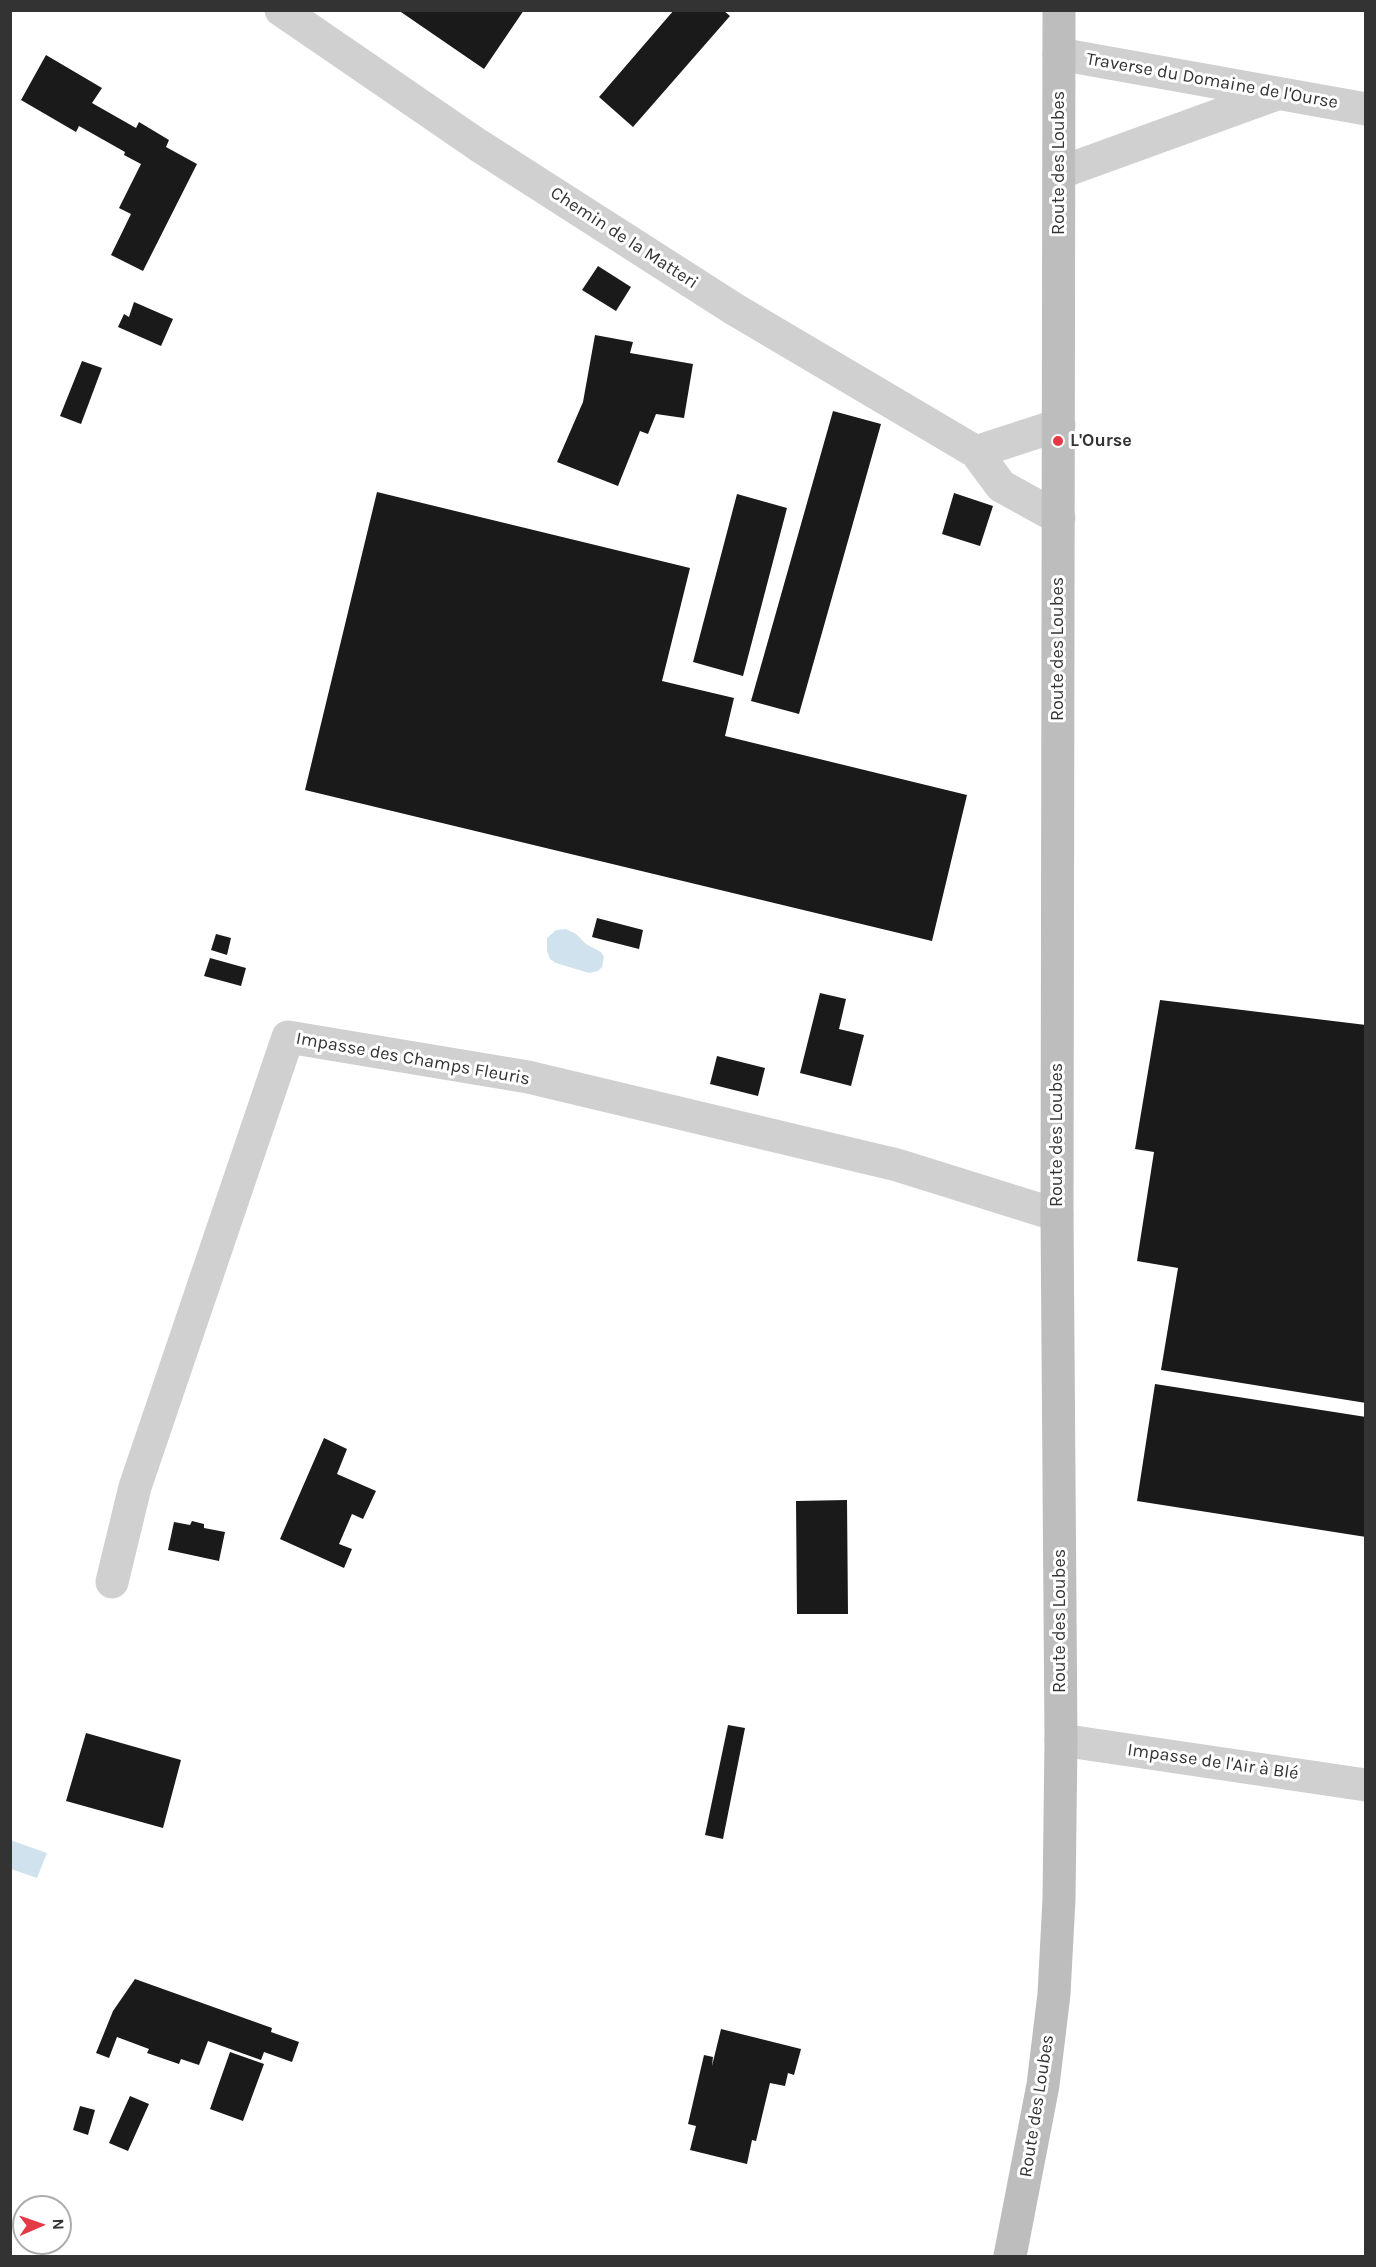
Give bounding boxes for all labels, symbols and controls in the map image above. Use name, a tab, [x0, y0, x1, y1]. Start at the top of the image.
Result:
street label: Traverse du Domaine de l'Ourse	[1084, 48, 1340, 114]
street label: Route des Loubes	[1048, 91, 1070, 235]
street label: Chemin de la Matteri	[546, 182, 702, 294]
place label: L'Ourse	[1070, 430, 1132, 452]
marker: L'Ourse	[1051, 434, 1065, 448]
street label: Route des Loubes	[1047, 577, 1069, 721]
street label: Impasse des Champs Fleuris	[294, 1028, 532, 1090]
street label: Route des Loubes	[1046, 1063, 1068, 1207]
street label: Route des Loubes	[1049, 1549, 1071, 1693]
street label: Impasse de l'Air à Blé	[1126, 1739, 1300, 1785]
street label: Route des Loubes	[1015, 2033, 1059, 2179]
north arrow	[12, 2195, 72, 2255]
text: N	[49, 2218, 68, 2230]

